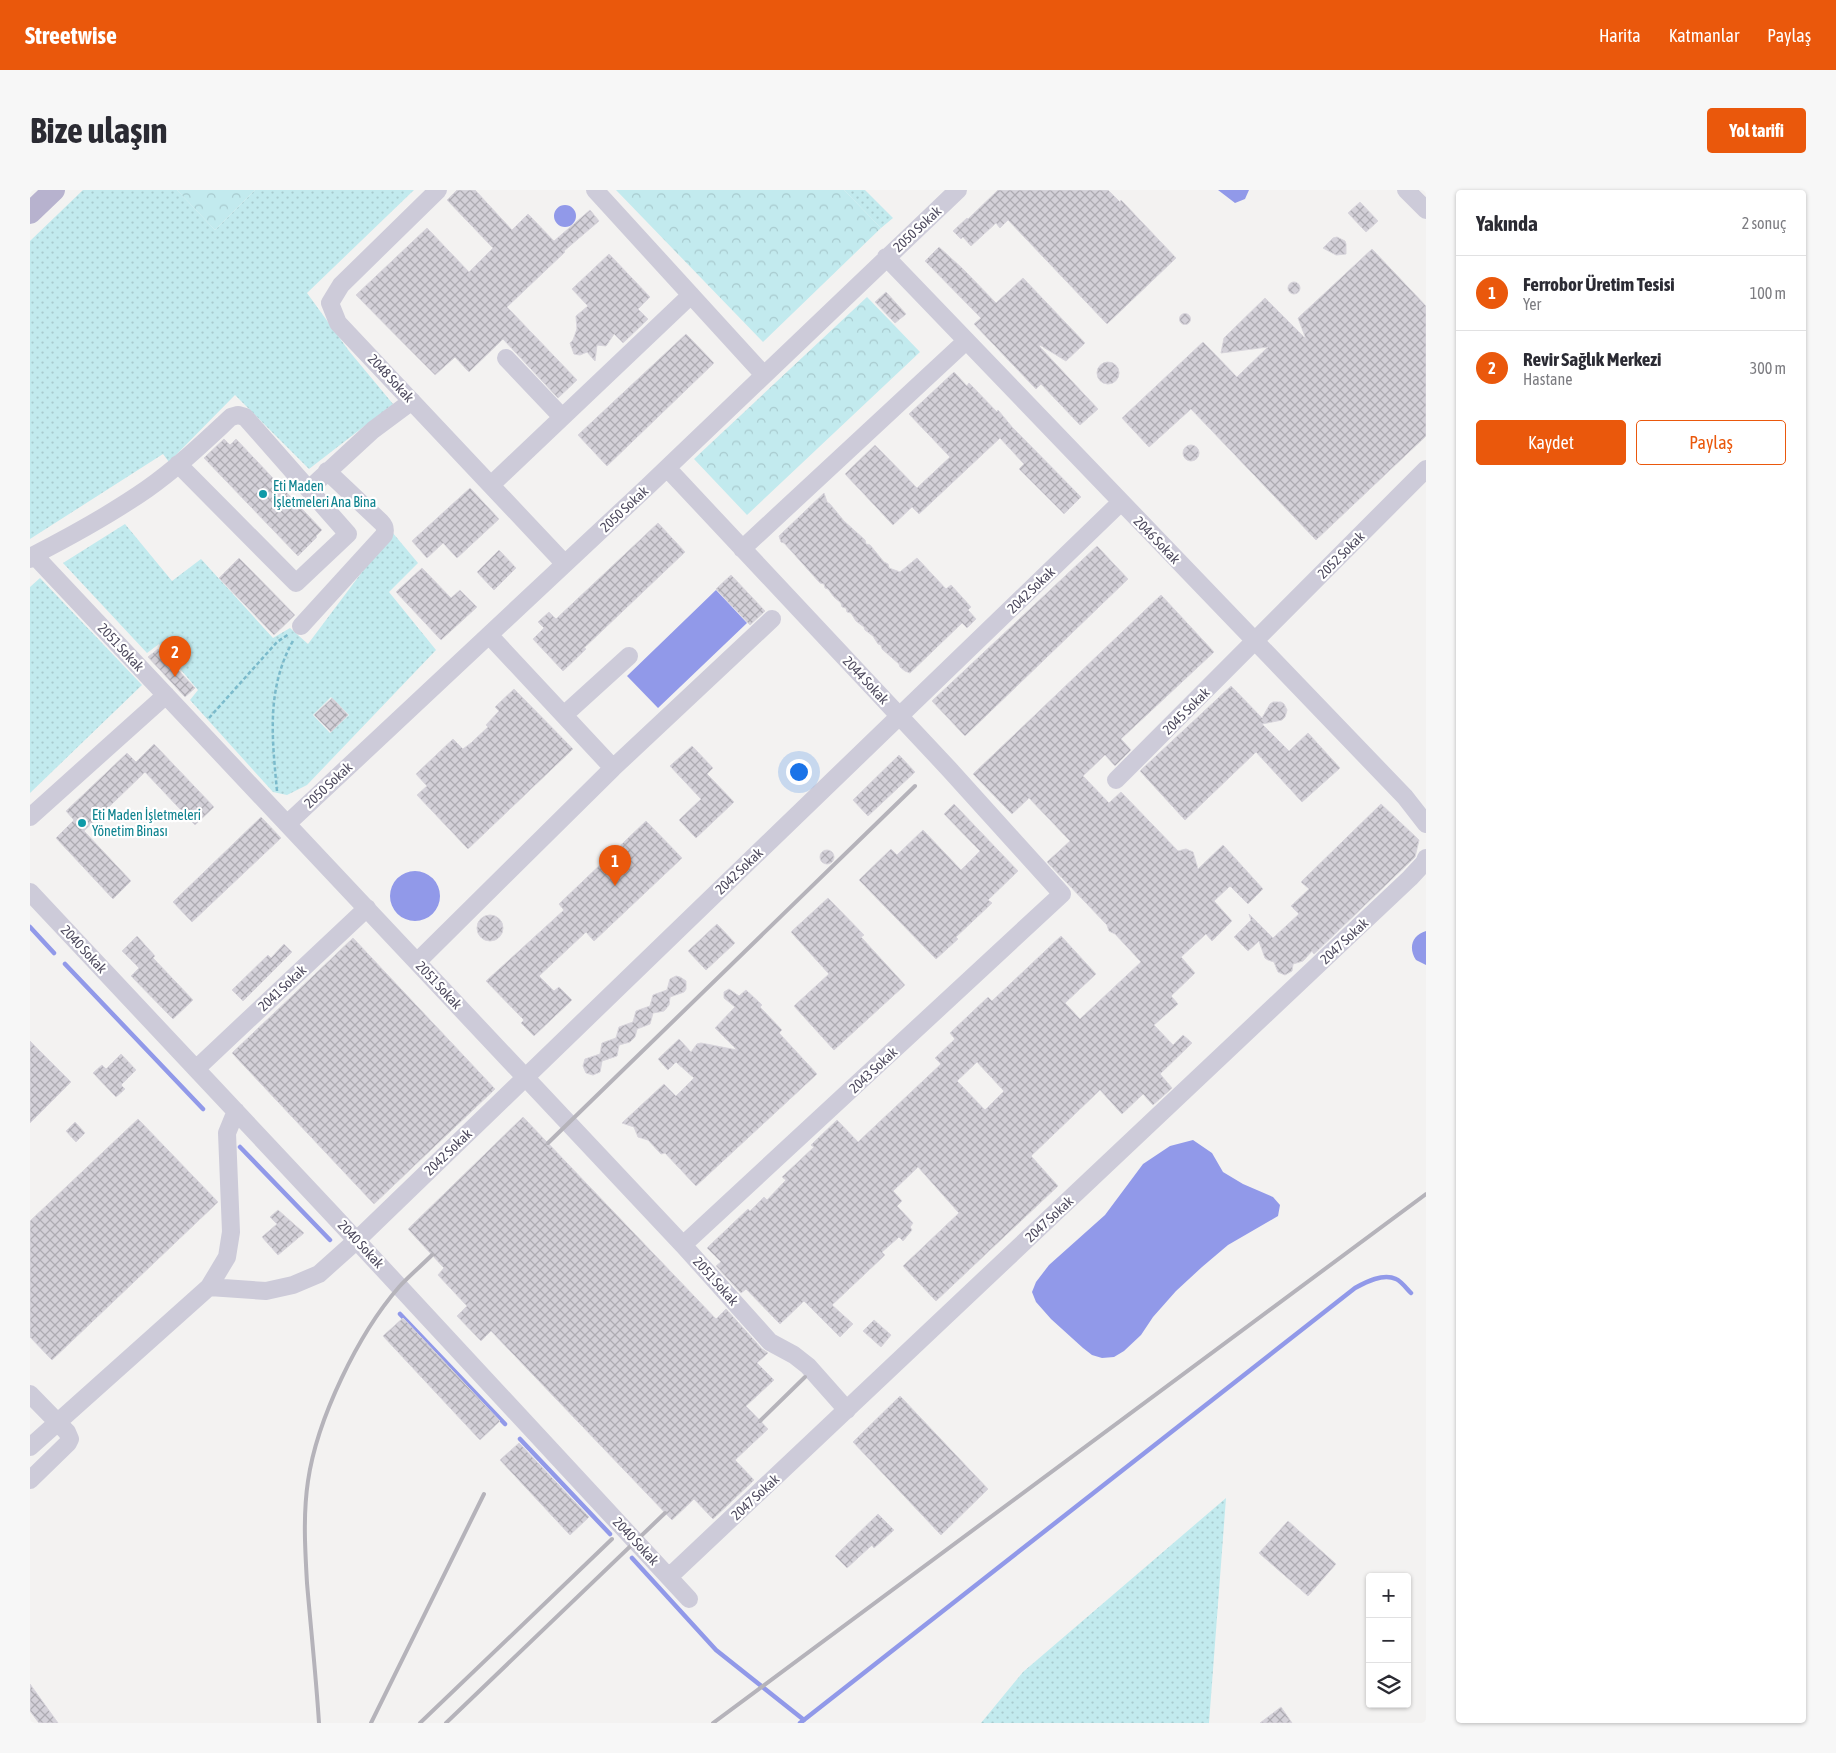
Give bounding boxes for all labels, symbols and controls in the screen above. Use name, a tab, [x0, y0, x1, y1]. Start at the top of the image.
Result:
text: Streetwise	[25, 22, 117, 49]
text: Harita	[1599, 25, 1641, 46]
text: Katmanlar	[1669, 25, 1739, 46]
text: Paylaş	[1767, 25, 1811, 46]
button: Yol tarifi	[1707, 108, 1806, 153]
text: Bize ulaşın	[30, 110, 167, 150]
street label: 2050 Sokak	[890, 203, 944, 255]
text: Yakında	[1476, 211, 1538, 235]
text: 2 sonuç	[1742, 214, 1786, 232]
text: Ferrobor Üretim Tesisi	[1523, 273, 1675, 295]
text: 1	[1488, 284, 1496, 302]
text: 100 m	[1750, 284, 1786, 302]
text: Yer	[1523, 295, 1541, 313]
text: Revir Sağlık Merkezi	[1523, 348, 1661, 370]
street label: 2048 Sokak	[365, 351, 417, 405]
text: 2	[1488, 359, 1496, 377]
text: 300 m	[1750, 359, 1786, 377]
text: Hastane	[1523, 370, 1572, 388]
button: Kaydet	[1476, 420, 1626, 465]
button: Paylaş	[1636, 420, 1786, 465]
place label: Eti Maden İşletmeleri Ana Bina	[273, 478, 376, 510]
street label: 2050 Sokak	[597, 483, 651, 535]
marker: Eti Maden İşletmeleri Ana Bina	[257, 488, 269, 500]
street label: 2046 Sokak	[1131, 513, 1183, 567]
street label: 2052 Sokak	[1314, 528, 1368, 582]
street label: 2042 Sokak	[1004, 564, 1058, 616]
street label: 2051 Sokak	[95, 620, 147, 674]
pin: 2	[159, 636, 191, 677]
street label: 2044 Sokak	[840, 653, 892, 707]
street label: 2045 Sokak	[1159, 684, 1213, 738]
street label: 2050 Sokak	[301, 759, 355, 811]
your location	[786, 759, 812, 785]
place label: Eti Maden İşletmeleri Yönetim Binası	[92, 807, 201, 839]
marker: Eti Maden İşletmeleri Yönetim Binası	[76, 817, 88, 829]
pin: 1	[599, 845, 631, 886]
street label: 2042 Sokak	[712, 845, 766, 897]
street label: 2047 Sokak	[1317, 915, 1371, 967]
street label: 2040 Sokak	[58, 922, 110, 976]
street label: 2051 Sokak	[413, 958, 465, 1012]
street label: 2041 Sokak	[255, 962, 309, 1014]
street label: 2043 Sokak	[846, 1044, 900, 1096]
street label: 2042 Sokak	[421, 1126, 475, 1178]
street label: 2047 Sokak	[1022, 1193, 1076, 1245]
street label: 2040 Sokak	[335, 1217, 387, 1271]
street label: 2051 Sokak	[690, 1254, 742, 1308]
street label: 2047 Sokak	[728, 1471, 782, 1523]
street label: 2040 Sokak	[610, 1514, 662, 1568]
map controls	[1366, 1573, 1411, 1708]
button: +	[1366, 1573, 1411, 1618]
button: −	[1366, 1618, 1411, 1663]
button: layers	[1366, 1663, 1411, 1708]

